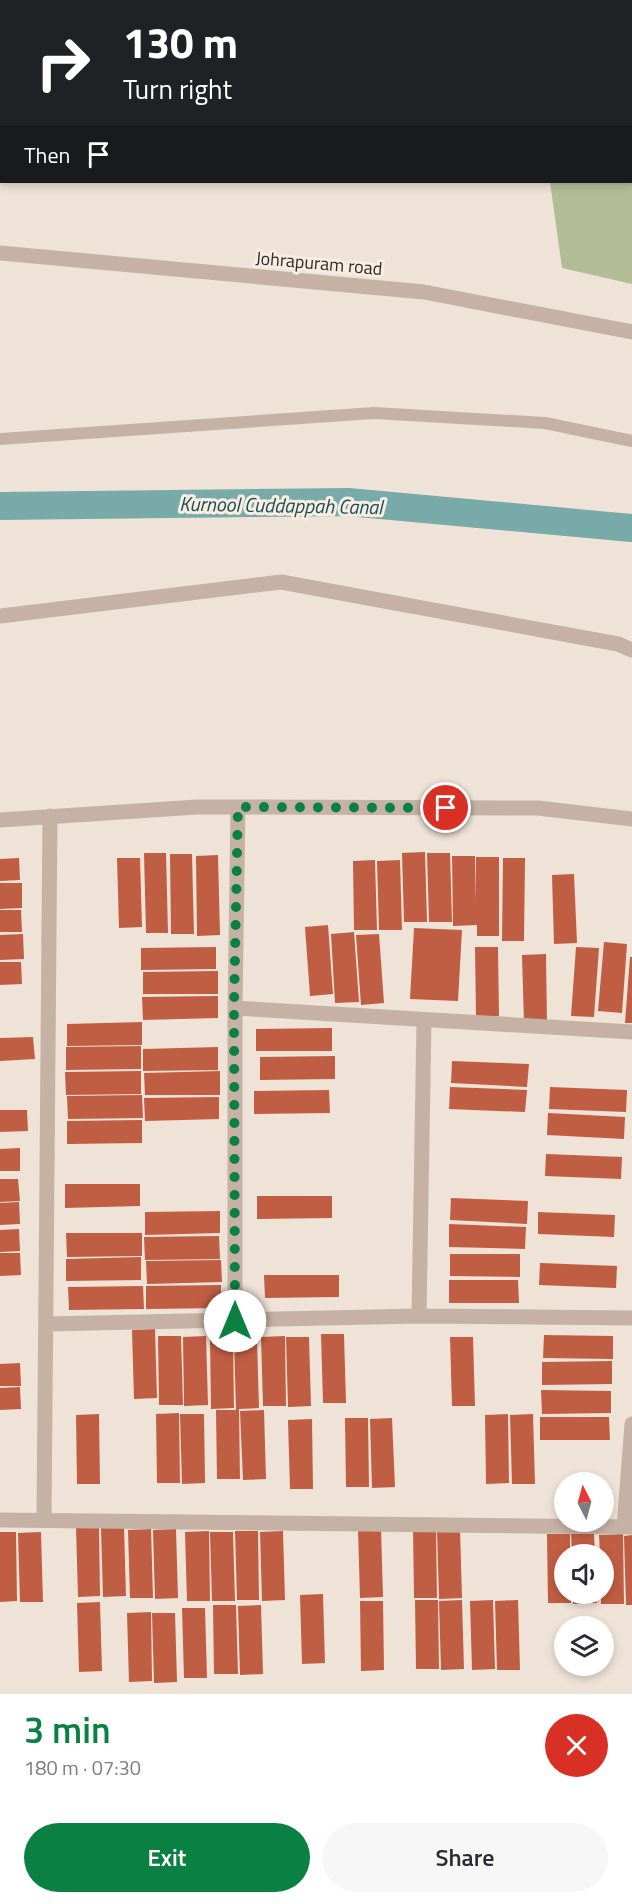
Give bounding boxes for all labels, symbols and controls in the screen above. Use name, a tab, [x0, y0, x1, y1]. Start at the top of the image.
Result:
text: 130 m	[123, 10, 238, 74]
icon: right	[24, 24, 102, 102]
text: Turn right	[123, 68, 232, 109]
text: Then	[24, 138, 70, 172]
icon: arrive	[82, 138, 115, 171]
street label: Johrapuram road	[255, 244, 383, 282]
water label: Kurnool Cuddappah Canal	[179, 488, 386, 522]
pin	[420, 782, 471, 833]
icon: arrive	[429, 791, 462, 824]
position arrow	[203, 1289, 267, 1353]
north arrow	[554, 1472, 614, 1532]
map controls	[554, 1472, 614, 1676]
button: sound	[554, 1544, 614, 1604]
button: layers	[554, 1616, 614, 1676]
text: 3 min	[24, 1702, 111, 1757]
button: close	[545, 1714, 608, 1777]
text: 180 m · 07:30	[24, 1752, 141, 1783]
button: Exit	[24, 1823, 310, 1892]
button: Share	[322, 1823, 608, 1892]

